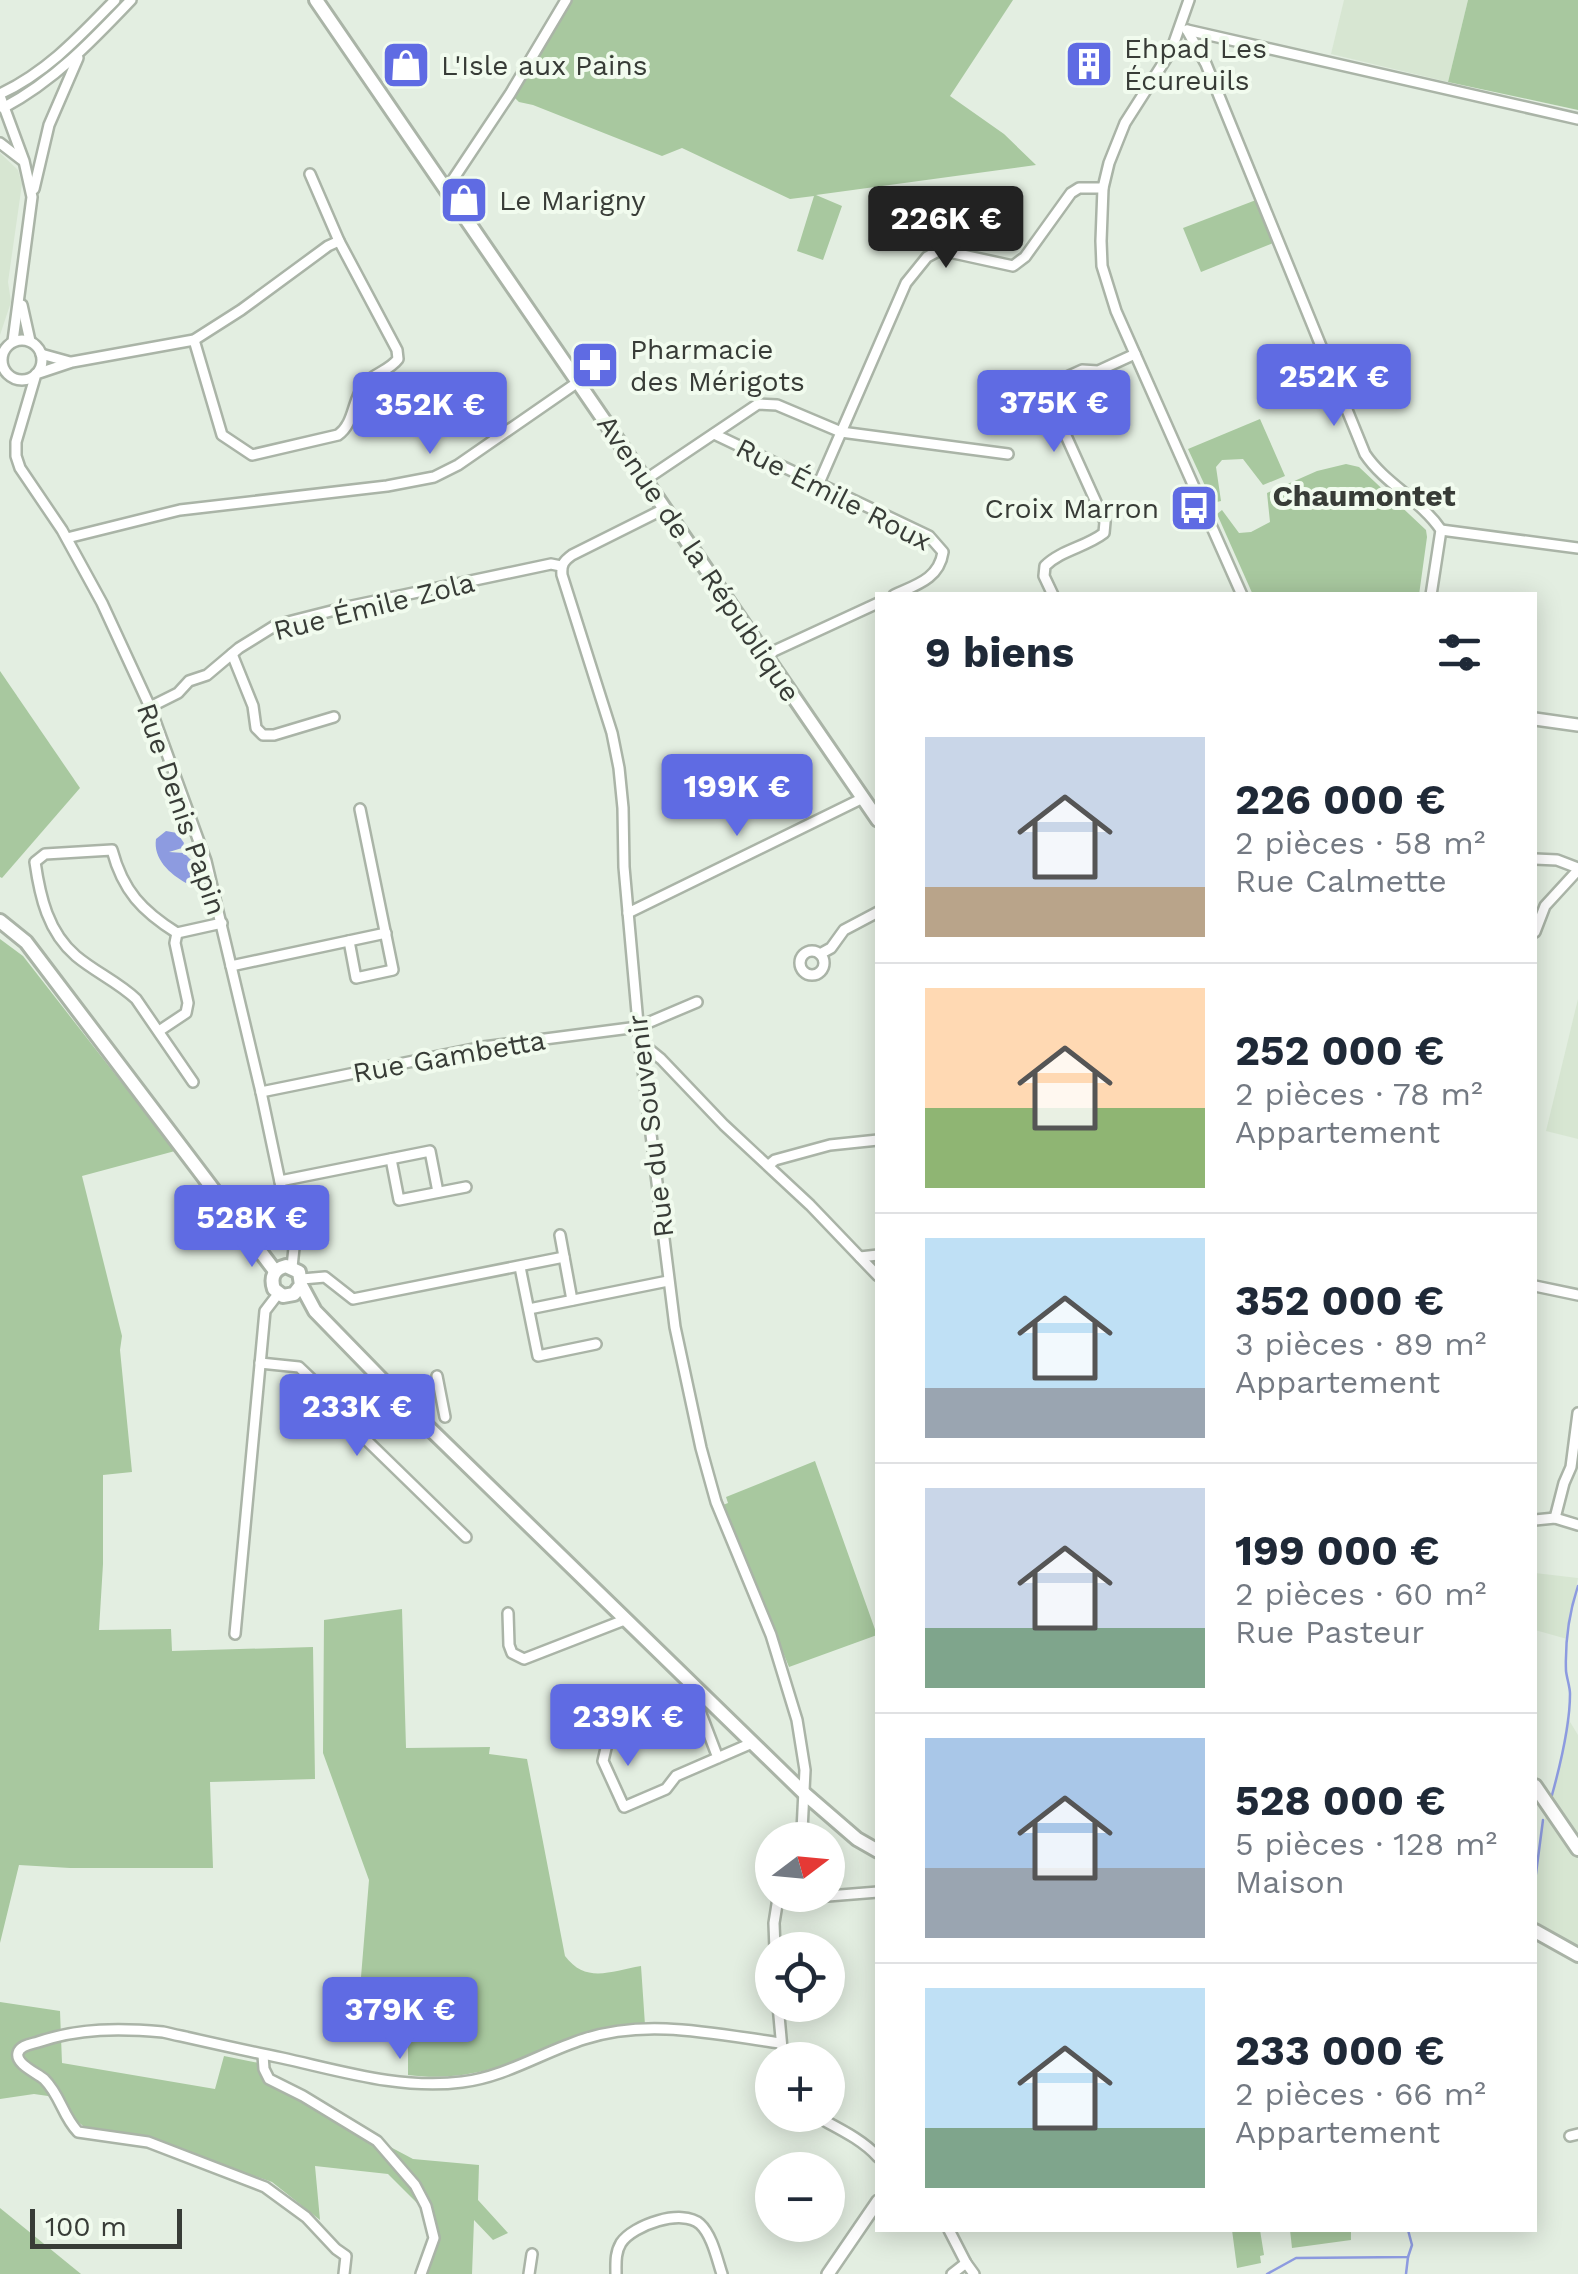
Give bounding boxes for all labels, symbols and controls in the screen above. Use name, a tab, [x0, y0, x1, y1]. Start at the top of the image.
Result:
place label: Ehpad Les Écureuils	[1124, 32, 1267, 97]
building icon: Ehpad Les Écureuils	[1063, 38, 1115, 90]
shop icon: L'Isle aux Pains	[380, 39, 432, 91]
place label: L'Isle aux Pains	[441, 49, 648, 82]
shop icon: Le Marigny	[438, 174, 490, 226]
place label: Le Marigny	[499, 184, 646, 217]
pin: 226K €	[865, 186, 1027, 271]
text: 226K €	[890, 199, 1002, 237]
place label: Pharmacie des Mérigots	[630, 333, 805, 398]
pharmacy icon: Pharmacie des Mérigots	[569, 339, 621, 391]
pin: 252K €	[1253, 344, 1415, 429]
text: 252K €	[1279, 357, 1389, 395]
pin: 375K €	[973, 370, 1135, 455]
pin: 352K €	[349, 372, 511, 457]
text: 375K €	[999, 383, 1109, 421]
text: 352K €	[375, 385, 485, 423]
street label: Avenue de la République	[590, 409, 807, 708]
street label: Rue Émile Roux	[731, 431, 937, 558]
district label: Chaumontet	[1272, 478, 1456, 513]
bus stop icon: Croix Marron	[1168, 482, 1220, 534]
place label: Croix Marron	[985, 492, 1159, 525]
street label: Rue Émile Zola	[270, 566, 478, 647]
icon: filters	[1432, 625, 1487, 680]
text: 9 biens	[925, 628, 1074, 677]
street label: Rue Denis Papin	[130, 699, 233, 919]
pin: 199K €	[656, 754, 818, 839]
text: 199K €	[684, 767, 790, 805]
text: 226 000 €	[1235, 775, 1446, 824]
icon: home	[1005, 777, 1125, 897]
text: 2 pièces · 58 m²	[1235, 824, 1485, 862]
text: Rue Calmette	[1235, 862, 1447, 900]
street label: Rue du Souvenir	[620, 1012, 681, 1239]
street label: Rue Gambetta	[350, 1023, 548, 1090]
text: 252 000 €	[1235, 1026, 1444, 1075]
icon: home	[1005, 1028, 1125, 1148]
text: 2 pièces · 78 m²	[1235, 1075, 1483, 1113]
text: Appartement	[1235, 1113, 1440, 1151]
pin: 528K €	[171, 1185, 333, 1270]
text: 528K €	[196, 1198, 308, 1236]
text: 352 000 €	[1235, 1276, 1444, 1325]
icon: home	[1005, 1278, 1125, 1398]
text: 3 pièces · 89 m²	[1235, 1325, 1486, 1363]
text: Appartement	[1235, 1363, 1440, 1401]
pin: 233K €	[276, 1374, 438, 1459]
text: 233K €	[302, 1387, 412, 1425]
text: 199 000 €	[1235, 1526, 1440, 1575]
icon: home	[1005, 1528, 1125, 1648]
text: 2 pièces · 60 m²	[1235, 1575, 1486, 1613]
text: Rue Pasteur	[1235, 1613, 1424, 1651]
pin: 239K €	[547, 1684, 709, 1769]
text: 239K €	[572, 1697, 684, 1735]
text: 528 000 €	[1235, 1776, 1446, 1825]
icon: home	[1005, 1778, 1125, 1898]
north arrow	[755, 1822, 845, 1912]
map controls	[755, 1822, 845, 2242]
text: 5 pièces · 128 m²	[1235, 1825, 1497, 1863]
text: Maison	[1235, 1863, 1345, 1901]
button: locate	[755, 1932, 845, 2022]
pin: 379K €	[319, 1977, 481, 2062]
text: 379K €	[345, 1990, 455, 2028]
text: 233 000 €	[1235, 2026, 1445, 2075]
icon: home	[1005, 2028, 1125, 2148]
button: +	[755, 2042, 845, 2132]
text: 2 pièces · 66 m²	[1235, 2075, 1486, 2113]
text: Appartement	[1235, 2113, 1440, 2151]
button: −	[755, 2152, 845, 2242]
scale bar	[30, 2204, 182, 2248]
text: 100 m	[45, 2210, 127, 2243]

